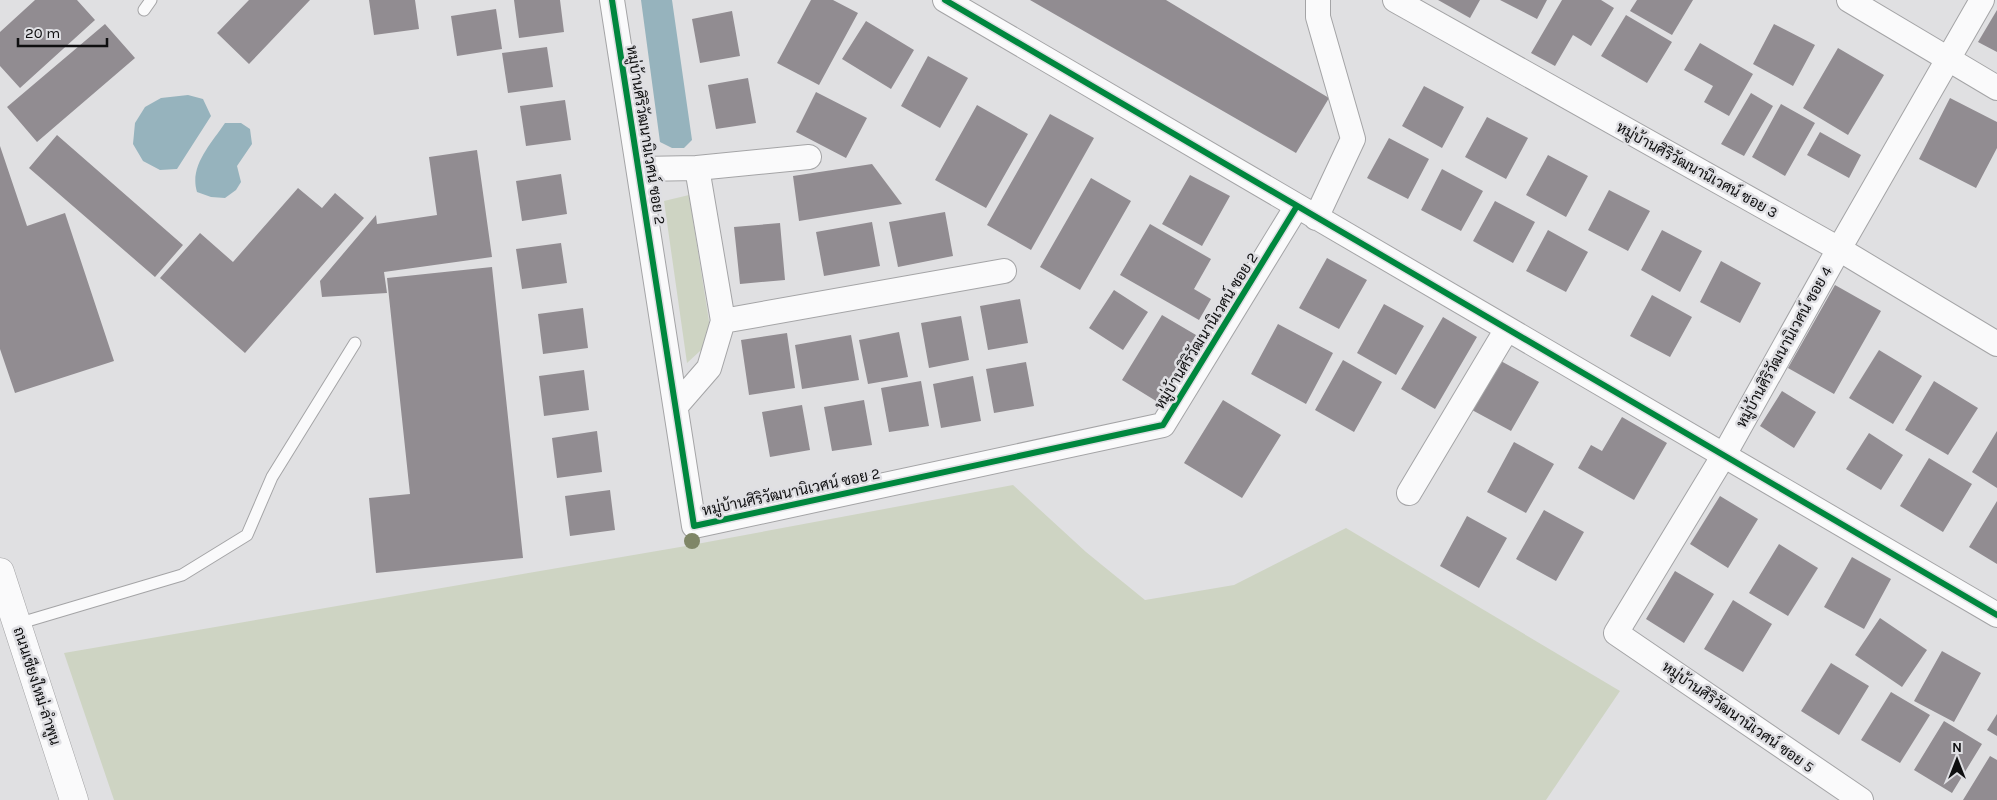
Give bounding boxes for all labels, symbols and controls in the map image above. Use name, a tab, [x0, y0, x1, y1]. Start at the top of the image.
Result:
scale bar	[18, 15, 106, 47]
text: 20 m	[25, 24, 60, 42]
street label: หมู่บ้านศิริวัฒนานิเวศน์ ซอย 2	[622, 44, 670, 226]
street label: หมู่บ้านศิริวัฒนานิเวศน์ ซอย 3	[1613, 117, 1781, 223]
street label: หมู่บ้านศิริวัฒนานิเวศน์ ซอย 2	[1149, 249, 1263, 413]
street label: หมู่บ้านศิริวัฒนานิเวศน์ ซอย 4	[1731, 262, 1837, 431]
street label: หมู่บ้านศิริวัฒนานิเวศน์ ซอย 2	[700, 463, 882, 521]
street label: ถนนเชียงใหม่-ลำพูน	[8, 624, 66, 748]
street label: หมู่บ้านศิริวัฒนานิเวศน์ ซอย 5	[1658, 657, 1818, 777]
north arrow	[1932, 735, 1982, 785]
text: N	[1952, 739, 1962, 756]

